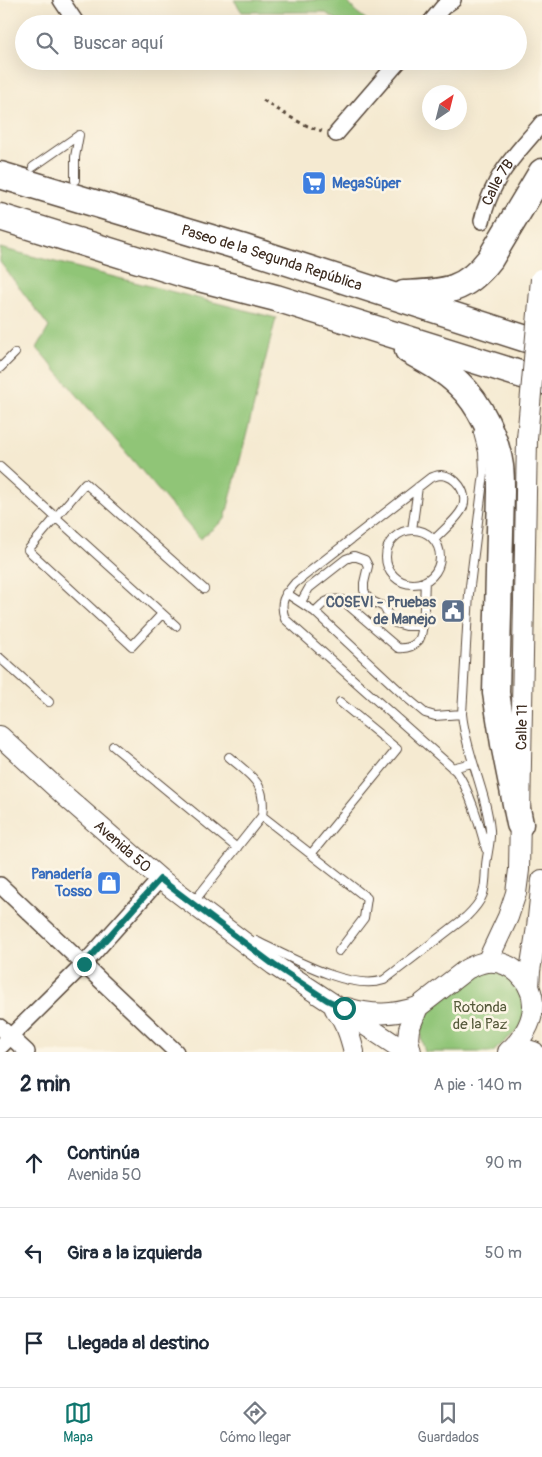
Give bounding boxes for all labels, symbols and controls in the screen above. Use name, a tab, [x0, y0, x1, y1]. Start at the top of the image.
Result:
search box	[15, 15, 527, 70]
icon: search	[33, 29, 61, 57]
text: Buscar aquí	[73, 31, 164, 55]
north arrow	[422, 85, 467, 130]
street label: Calle 7B	[478, 155, 518, 208]
supermarket icon: MegaSúper	[301, 170, 327, 196]
place label: MegaSúper	[332, 174, 402, 193]
street label: Paseo de la Segunda República	[179, 220, 365, 295]
place label: COSEVI - Pruebas de Manejo	[326, 593, 436, 629]
public building icon: COSEVI - Pruebas de Manejo	[440, 598, 466, 624]
street label: Calle 11	[512, 704, 532, 750]
street label: Avenida 50	[90, 816, 155, 877]
place label: Panadería Tosso	[31, 865, 92, 901]
shop icon: Panadería Tosso	[96, 870, 122, 896]
route end	[73, 953, 96, 976]
route start	[333, 997, 356, 1020]
park label: Rotonda de la Paz	[453, 998, 507, 1034]
text: 2 min	[20, 1071, 70, 1098]
text: A pie · 140 m	[434, 1075, 522, 1095]
text: Continúa	[67, 1141, 140, 1165]
icon: ahead	[20, 1149, 48, 1177]
text: 90 m	[485, 1153, 522, 1173]
text: Avenida 50	[67, 1165, 141, 1185]
icon: left	[20, 1239, 48, 1267]
text: Gira a la izquierda	[67, 1241, 202, 1265]
text: 50 m	[485, 1243, 522, 1263]
icon: arrive	[20, 1329, 48, 1357]
text: Llegada al destino	[67, 1331, 209, 1355]
tab: Mapa	[63, 1399, 93, 1446]
tab: Cómo llegar	[220, 1399, 291, 1446]
tab: Guardados	[417, 1399, 479, 1446]

